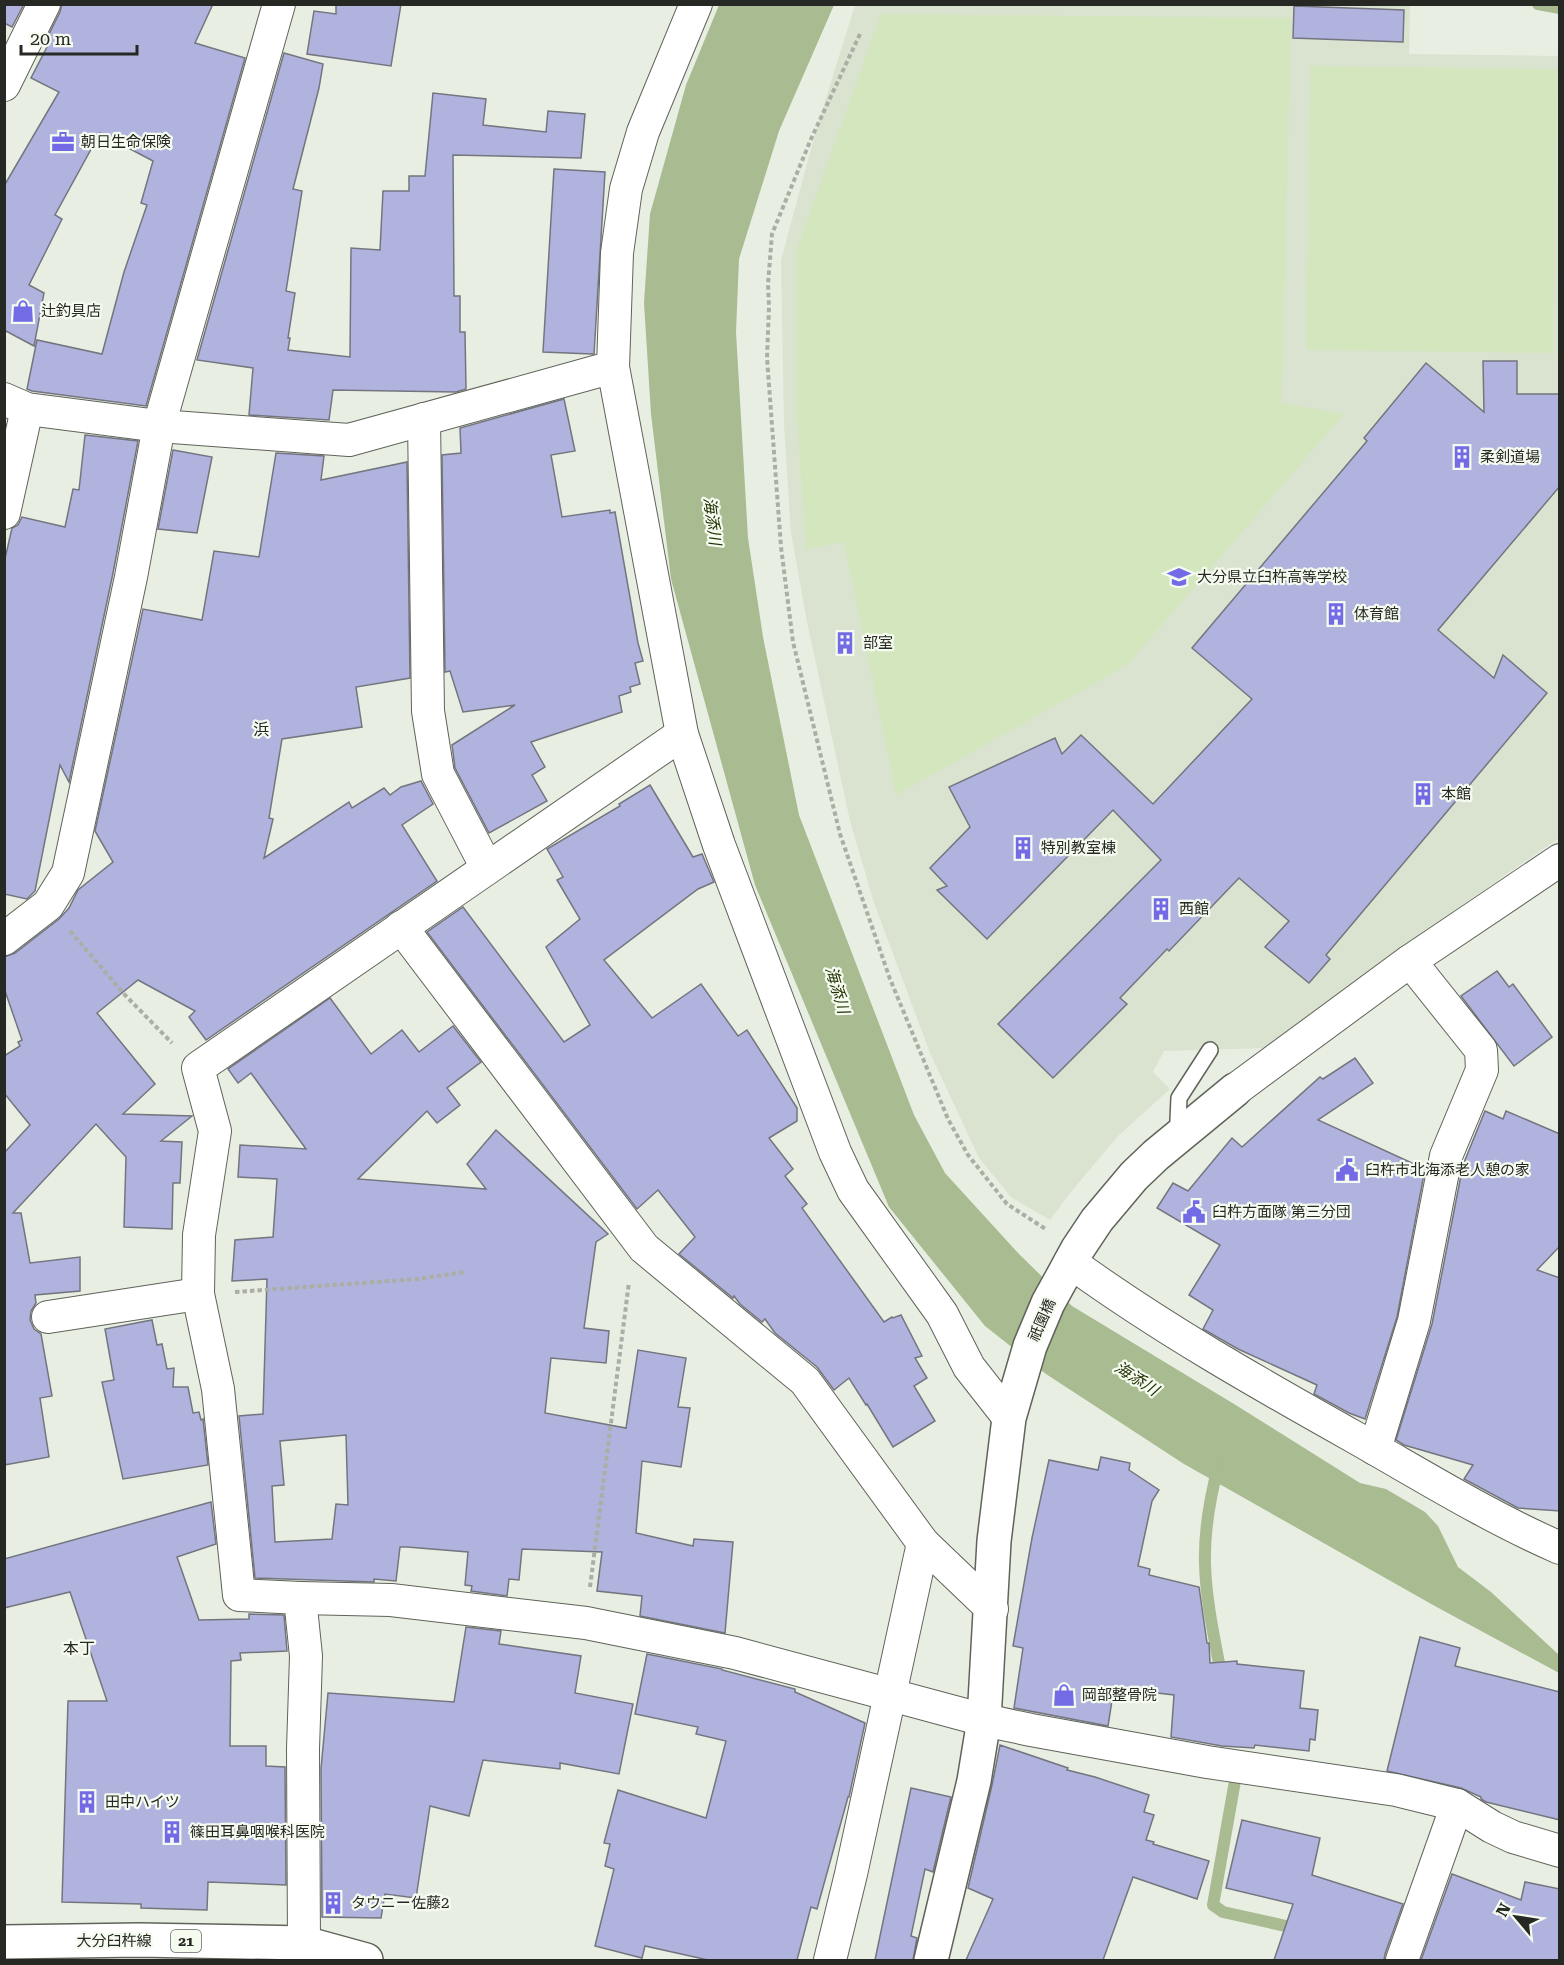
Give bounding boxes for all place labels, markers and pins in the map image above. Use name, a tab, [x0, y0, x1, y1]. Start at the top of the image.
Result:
office icon: 朝日生命保険	[50, 129, 76, 155]
place label: 朝日生命保険	[81, 133, 171, 151]
shop icon: 辻釣具店	[10, 298, 36, 324]
place label: 辻釣具店	[41, 302, 101, 320]
building icon: 柔剣道場	[1449, 444, 1475, 470]
place label: 柔剣道場	[1480, 448, 1540, 466]
school or university icon: 大分県立臼杵高等学校	[1166, 564, 1192, 590]
place label: 大分県立臼杵高等学校	[1197, 568, 1347, 586]
building icon: 体育館	[1323, 601, 1349, 627]
place label: 体育館	[1354, 605, 1399, 623]
building icon: 部室	[832, 630, 858, 656]
place label: 部室	[863, 634, 893, 652]
building icon: 本館	[1410, 781, 1436, 807]
place label: 本館	[1441, 785, 1471, 803]
building icon: 特別教室棟	[1010, 835, 1036, 861]
place label: 特別教室棟	[1041, 839, 1116, 857]
building icon: 西館	[1148, 896, 1174, 922]
place label: 西館	[1179, 900, 1209, 918]
public building icon: 臼杵市北海添老人憩の家	[1334, 1157, 1360, 1183]
place label: 臼杵市北海添老人憩の家	[1365, 1161, 1530, 1179]
public building icon: 臼杵方面隊 第三分団	[1181, 1199, 1207, 1225]
place label: 臼杵方面隊 第三分団	[1212, 1203, 1351, 1221]
shop icon: 岡部整骨院	[1051, 1682, 1077, 1708]
place label: 岡部整骨院	[1082, 1686, 1157, 1704]
building icon: 田中ハイツ	[74, 1789, 100, 1815]
place label: 田中ハイツ	[105, 1793, 180, 1811]
building icon: 篠田耳鼻咽喉科医院	[159, 1819, 185, 1845]
place label: 篠田耳鼻咽喉科医院	[190, 1823, 325, 1841]
building icon: タウニー佐藤2	[320, 1890, 346, 1916]
place label: タウニー佐藤2	[351, 1894, 449, 1912]

